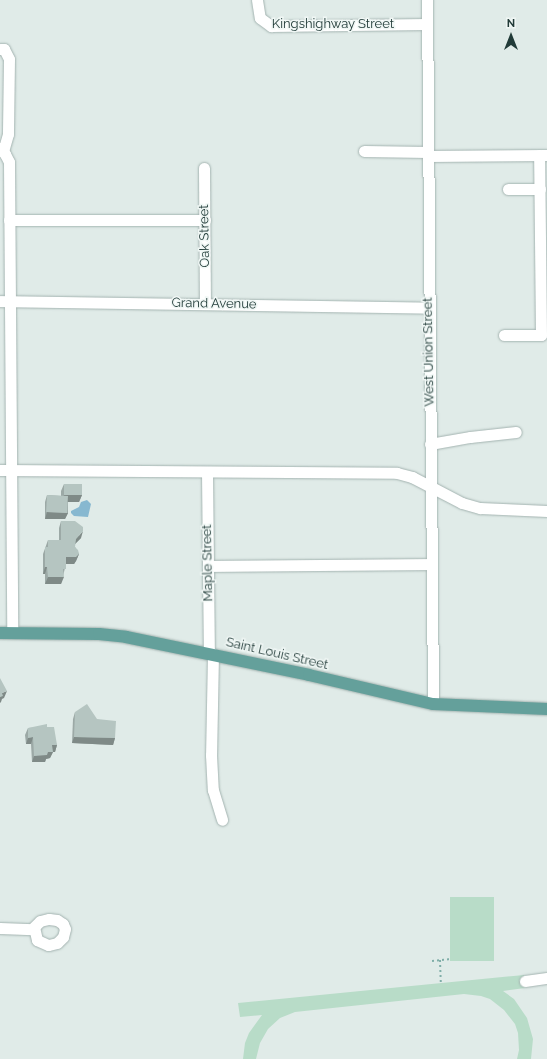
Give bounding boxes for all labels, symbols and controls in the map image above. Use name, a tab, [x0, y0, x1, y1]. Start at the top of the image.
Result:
street label: Kingshighway Street	[272, 16, 394, 32]
north arrow	[491, 16, 531, 56]
text: N	[507, 17, 515, 30]
street label: Oak Street	[197, 204, 213, 268]
street label: Grand Avenue	[171, 295, 257, 313]
street label: West Union Street	[420, 297, 438, 407]
street label: Maple Street	[200, 524, 216, 602]
street label: Saint Louis Street	[224, 635, 330, 673]

